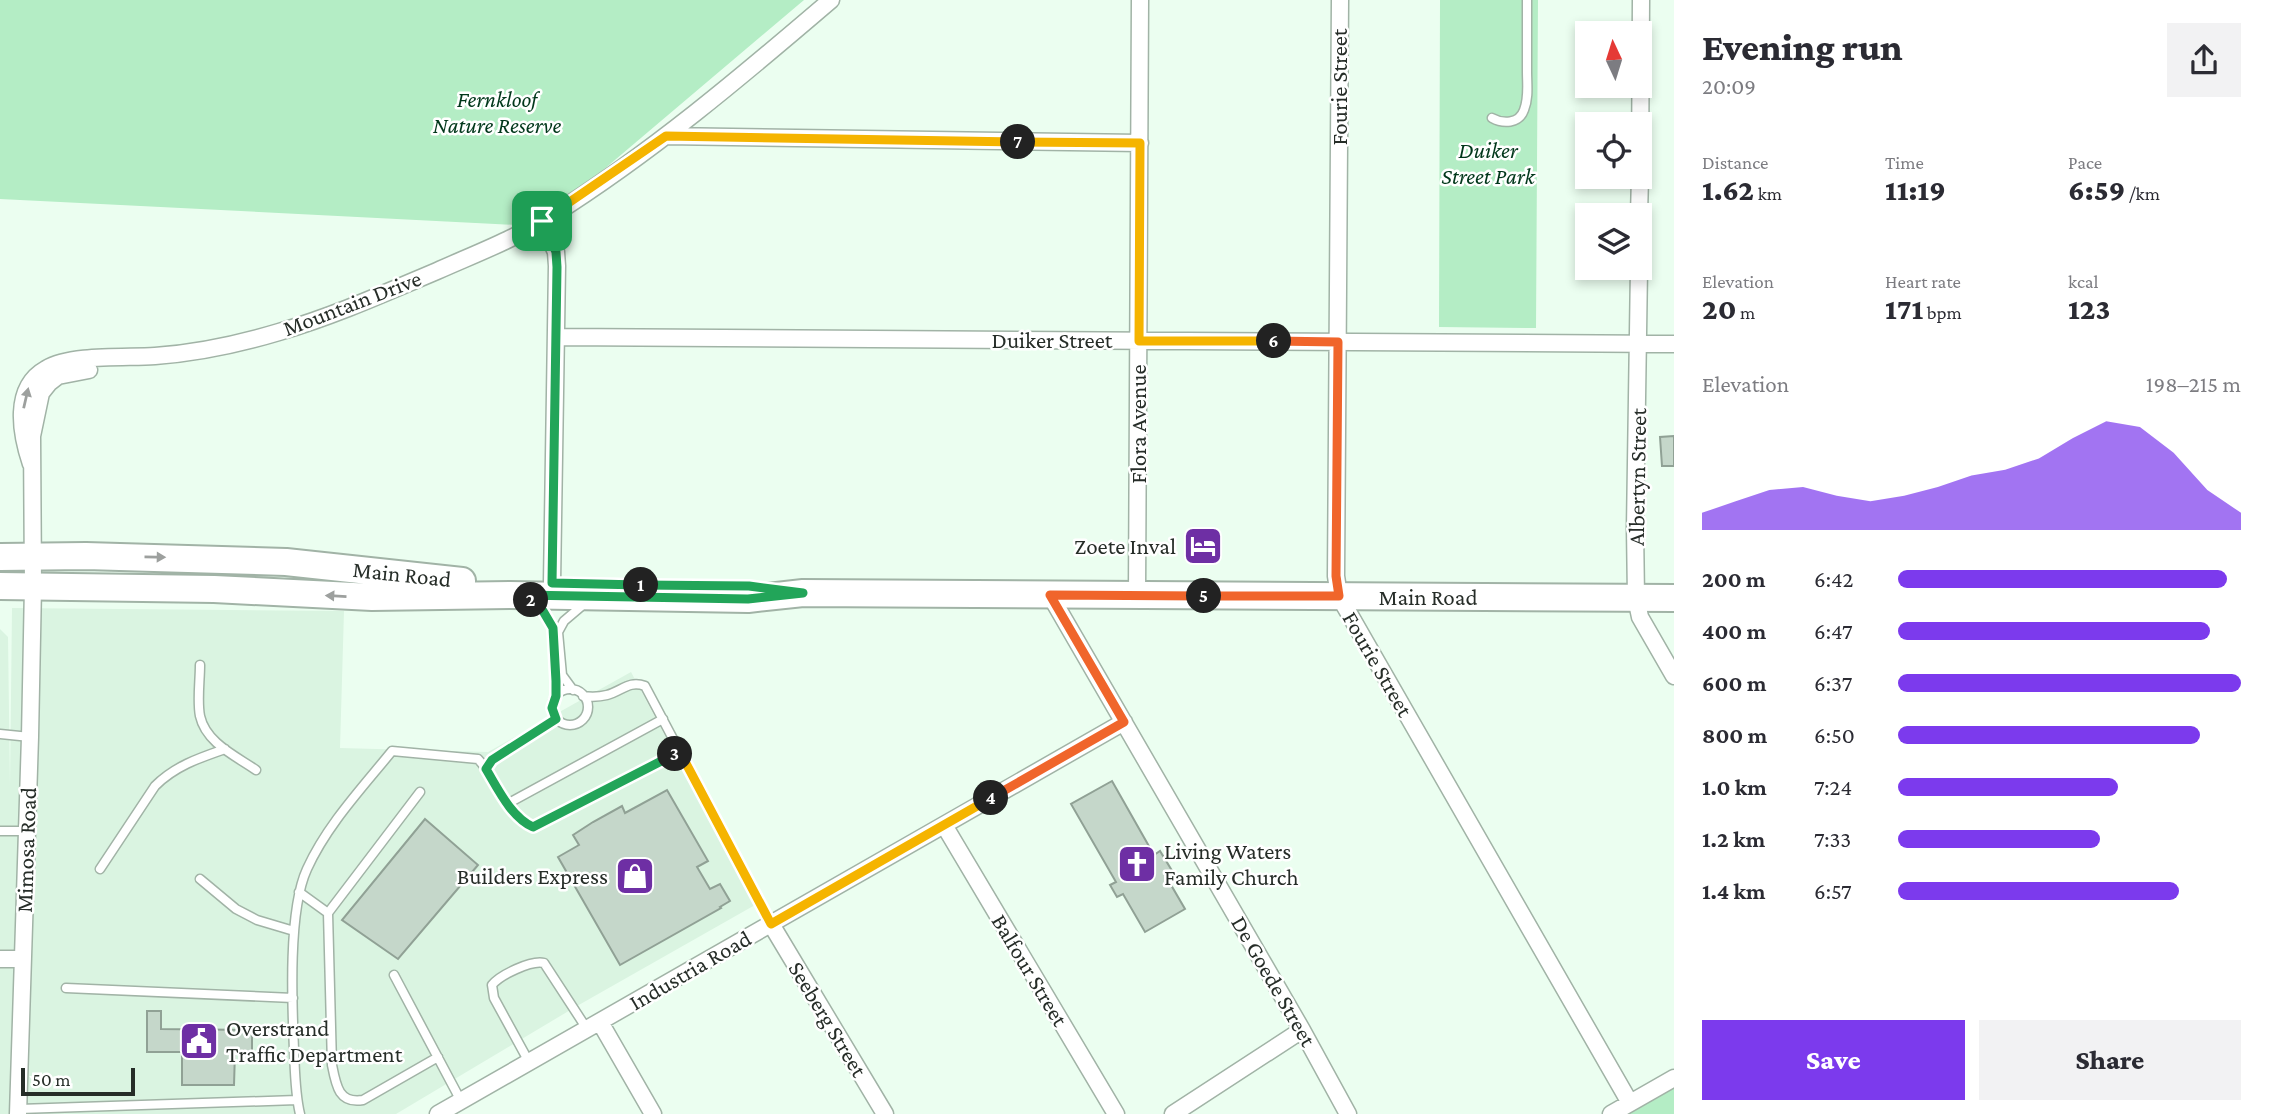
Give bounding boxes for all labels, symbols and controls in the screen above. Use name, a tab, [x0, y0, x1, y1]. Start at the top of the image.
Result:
north arrow	[1575, 21, 1652, 98]
map controls	[1575, 21, 1652, 280]
button: share	[2167, 23, 2241, 97]
text: Evening run	[1702, 26, 1903, 68]
street label: Fourie Street	[1326, 28, 1352, 145]
text: 20:09	[1702, 73, 1756, 99]
park label: Fernkloof Nature Reserve	[433, 86, 562, 138]
button: locate	[1575, 112, 1652, 189]
pin: 7	[1000, 124, 1036, 160]
text: 7	[1013, 131, 1022, 152]
park label: Duiker Street Park	[1441, 137, 1536, 189]
text: Distance	[1702, 152, 1768, 173]
text: Time	[1885, 152, 1924, 173]
text: Pace	[2068, 152, 2102, 173]
text: 1.62	[1702, 173, 1754, 206]
text: 11:19	[1885, 173, 1946, 206]
text: 6:59	[2068, 173, 2125, 206]
text: km	[1754, 183, 1782, 204]
text: /km	[2125, 183, 2160, 204]
pin	[512, 191, 572, 251]
icon: arrive	[523, 202, 561, 240]
button: layers	[1575, 203, 1652, 280]
street label: Mountain Drive	[279, 265, 425, 341]
text: Elevation	[1702, 271, 1774, 292]
text: Heart rate	[1885, 271, 1961, 292]
text: kcal	[2068, 271, 2099, 292]
text: 20	[1702, 292, 1736, 325]
text: 171	[1885, 292, 1923, 325]
text: 123	[2068, 292, 2110, 325]
text: m	[1736, 302, 1755, 323]
text: bpm	[1923, 302, 1962, 323]
pin: 6	[1256, 324, 1292, 358]
street label: Duiker Street	[992, 327, 1113, 353]
text: 6	[1268, 330, 1279, 351]
street label: Flora Avenue	[1125, 364, 1151, 484]
text: Elevation	[1702, 371, 1789, 397]
text: 198–215 m	[2146, 371, 2241, 397]
one-way arrow	[20, 387, 31, 409]
street label: Albertyn Street	[1623, 407, 1651, 546]
hotel icon: Zoete Inval	[1182, 525, 1224, 567]
place label: Zoete Inval	[1074, 533, 1176, 559]
one-way arrow	[144, 552, 166, 563]
street label: Main Road	[351, 556, 453, 592]
text: 200 m	[1702, 566, 1766, 592]
text: 6:42	[1814, 566, 1853, 592]
pin: 1	[624, 568, 658, 602]
text: 1	[637, 574, 644, 595]
pin: 5	[1186, 578, 1222, 614]
pin: 2	[514, 582, 548, 618]
street label: Main Road	[1378, 584, 1478, 610]
text: 5	[1199, 585, 1208, 606]
text: 2	[526, 589, 535, 610]
one-way arrow	[325, 590, 347, 601]
street label: Fourie Street	[1338, 607, 1419, 721]
text: 400 m	[1702, 618, 1766, 644]
text: 6:47	[1814, 618, 1853, 644]
text: 600 m	[1702, 670, 1766, 696]
text: 6:37	[1814, 670, 1852, 696]
text: 800 m	[1702, 722, 1767, 748]
text: 6:50	[1814, 722, 1855, 748]
pin: 3	[658, 736, 692, 772]
text: 3	[670, 743, 679, 764]
text: 1.0 km	[1702, 774, 1767, 800]
text: 7:24	[1814, 774, 1852, 800]
pin: 4	[974, 780, 1009, 816]
street label: Mimosa Road	[11, 787, 41, 913]
text: 4	[985, 787, 996, 808]
text: 1.2 km	[1702, 826, 1765, 852]
text: 7:33	[1814, 826, 1851, 852]
place label: Living Waters Family Church	[1164, 838, 1299, 890]
church icon: Living Waters Family Church	[1116, 843, 1158, 885]
shop icon: Builders Express	[614, 855, 656, 897]
place label: Builders Express	[457, 863, 608, 889]
text: 1.4 km	[1702, 878, 1765, 904]
text: 6:57	[1814, 878, 1852, 904]
street label: Balfour Street	[986, 909, 1074, 1031]
street label: De Goede Street	[1226, 911, 1322, 1051]
street label: Industria Road	[625, 925, 755, 1015]
street label: Seeberg Street	[783, 957, 873, 1082]
place label: Overstrand Traffic Department	[226, 1015, 403, 1067]
public building icon: Overstrand Traffic Department	[178, 1020, 220, 1062]
button: Save	[1702, 1020, 1965, 1100]
button: Share	[1979, 1020, 2241, 1100]
scale bar	[21, 1065, 135, 1097]
text: 50 m	[32, 1069, 71, 1090]

